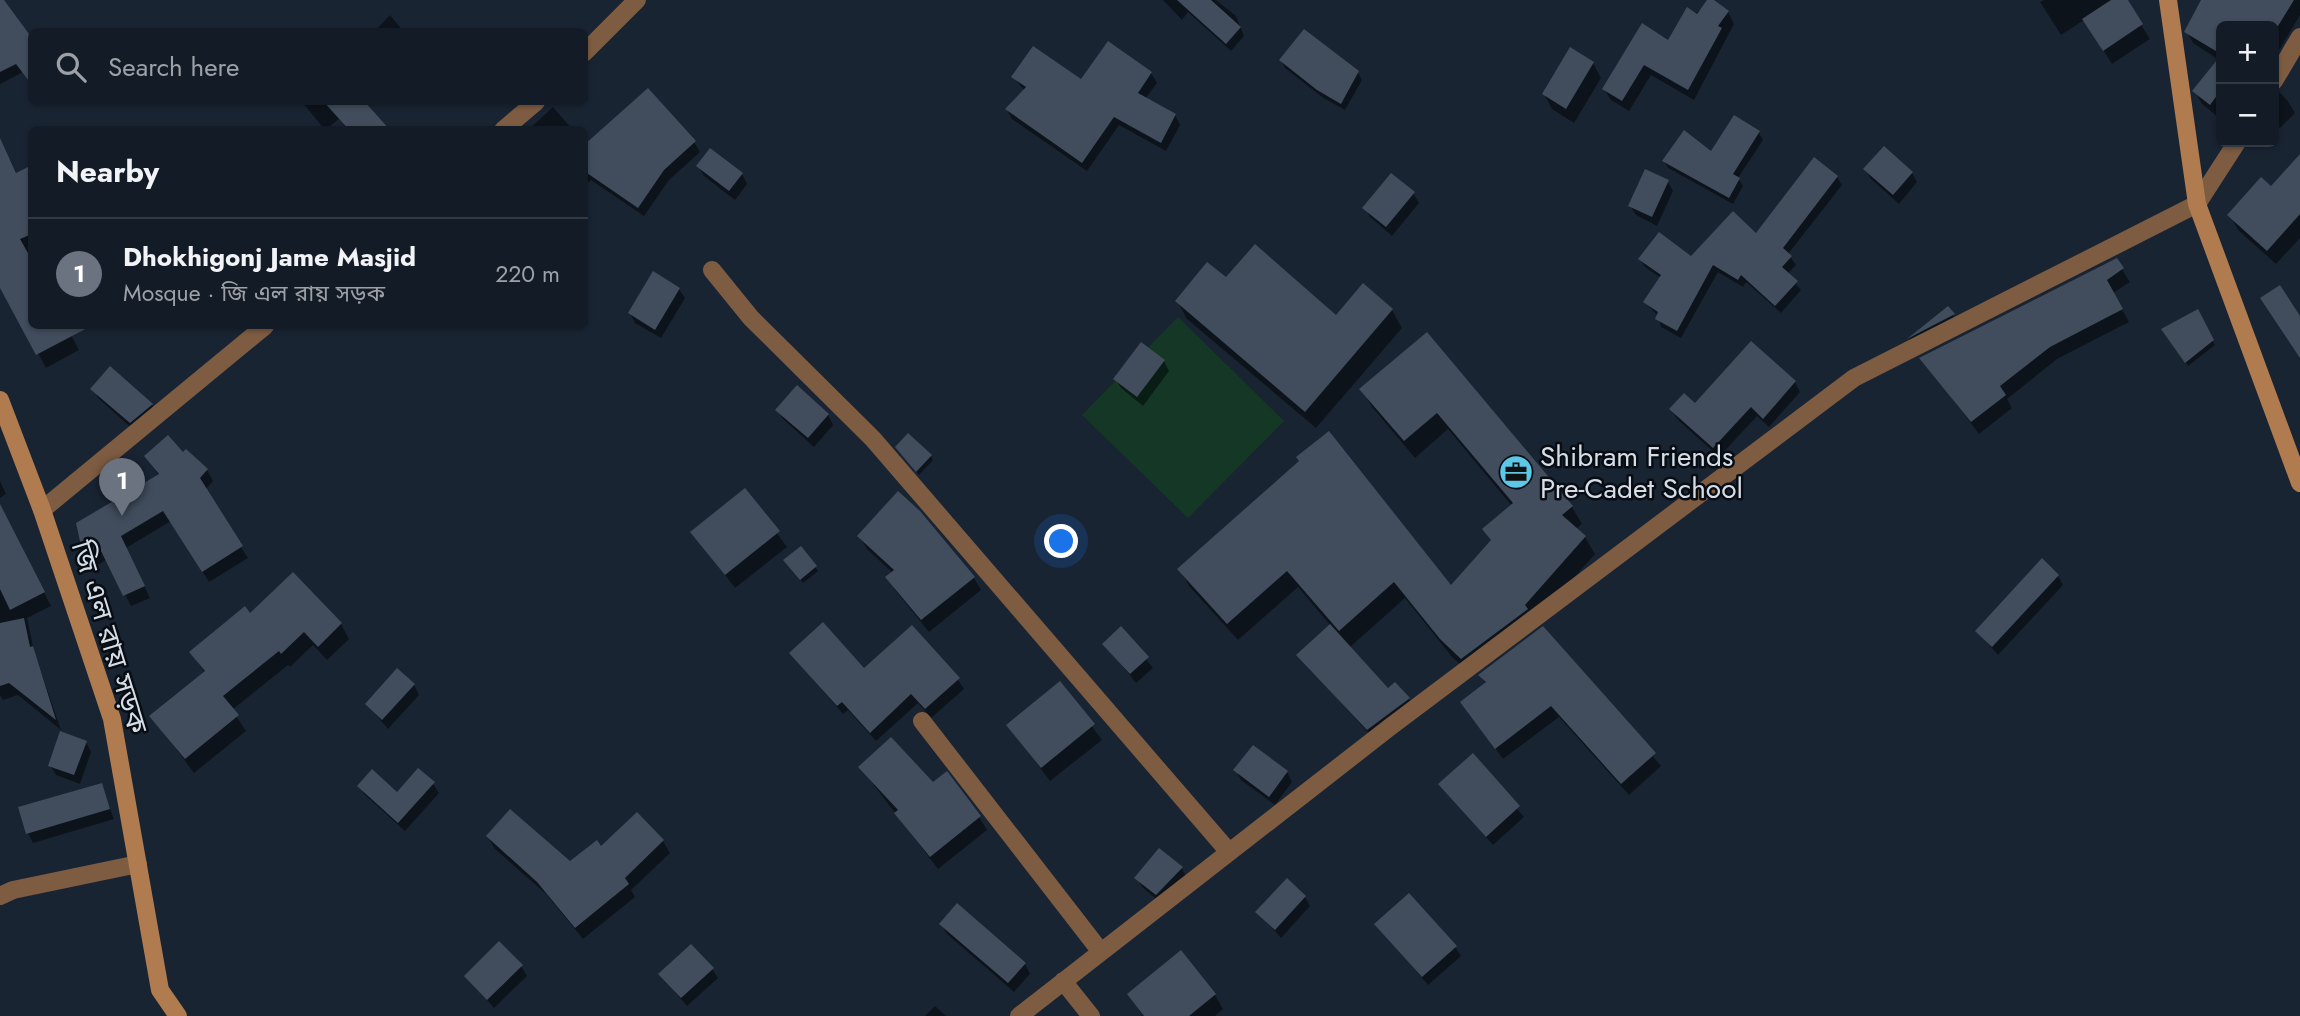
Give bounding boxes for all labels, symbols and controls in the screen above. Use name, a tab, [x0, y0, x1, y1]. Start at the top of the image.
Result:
map controls	[2216, 21, 2279, 147]
button: +	[2216, 21, 2279, 84]
search box	[28, 28, 588, 105]
icon: search	[52, 48, 90, 86]
text: Search here	[108, 48, 240, 86]
button: −	[2216, 84, 2279, 147]
text: Nearby	[56, 150, 159, 193]
text: Dhokhigonj Jame Masjid	[123, 238, 416, 276]
text: 1	[73, 257, 85, 291]
text: 220 m	[495, 257, 560, 291]
text: Mosque · জি এল রায় সড়ক	[123, 276, 385, 310]
place label: Shibram Friends Pre-Cadet School	[1540, 436, 1743, 509]
office icon: Shibram Friends Pre-Cadet School	[1497, 453, 1535, 491]
pin: 1	[99, 458, 145, 516]
your location	[1044, 524, 1078, 558]
street label: জি এল রায় সড়ক	[60, 535, 158, 739]

